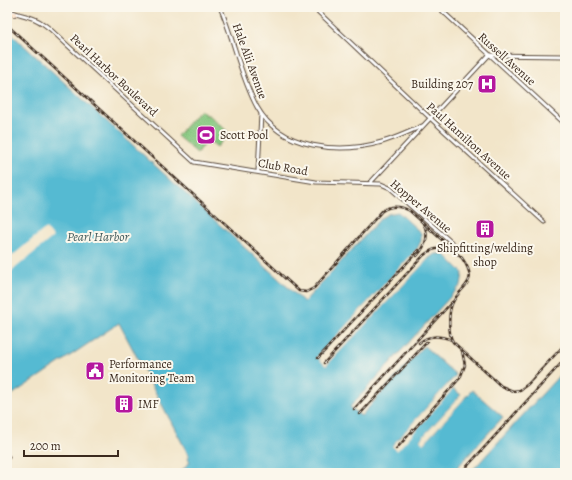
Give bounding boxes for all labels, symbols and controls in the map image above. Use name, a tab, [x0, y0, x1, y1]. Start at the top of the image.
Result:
street label: Hale Alii Avenue	[229, 21, 271, 101]
street label: Russell Avenue	[475, 29, 539, 89]
street label: Pearl Harbor Boulevard	[67, 30, 162, 120]
hospital icon: Building 207	[476, 73, 498, 95]
place label: Building 207	[411, 76, 474, 92]
street label: Paul Hamilton Avenue	[423, 99, 515, 183]
sports icon: Scott Pool	[195, 124, 217, 146]
place label: Scott Pool	[220, 127, 268, 143]
street label: Club Road	[257, 155, 310, 179]
street label: Hopper Avenue	[387, 176, 455, 236]
building icon: Shipfitting/welding shop	[474, 218, 496, 240]
water label: Pearl Harbor	[67, 228, 130, 245]
place label: Shipfitting/welding shop	[437, 240, 533, 270]
place label: Performance Monitoring Team	[109, 356, 195, 386]
public building icon: Performance Monitoring Team	[84, 360, 106, 382]
building icon: IMF	[113, 393, 135, 415]
place label: IMF	[138, 396, 159, 412]
scale bar	[24, 432, 118, 458]
text: 200 m	[30, 438, 61, 454]

